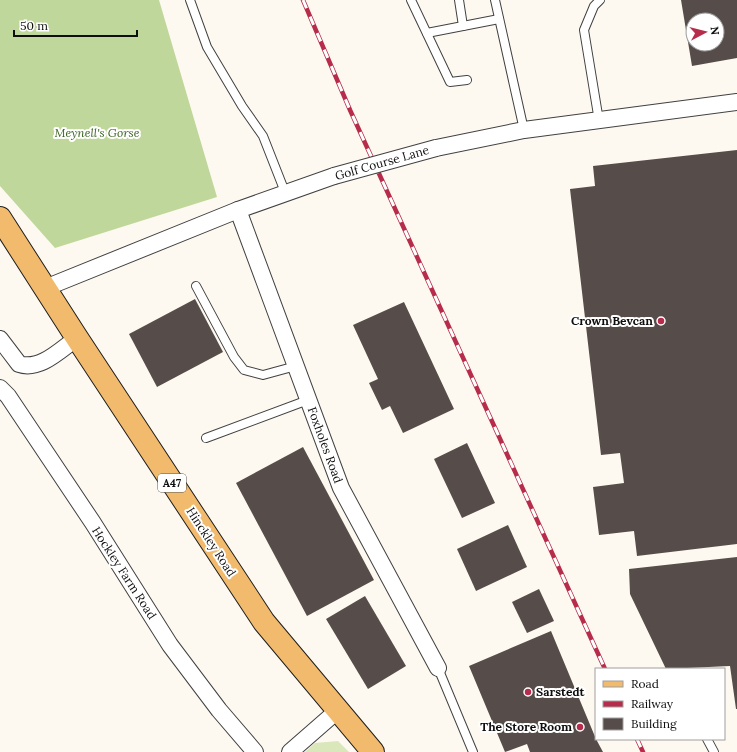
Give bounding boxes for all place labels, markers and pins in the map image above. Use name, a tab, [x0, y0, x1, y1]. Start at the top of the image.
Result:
place label: Crown Bevcan	[571, 313, 653, 328]
marker: Crown Bevcan	[656, 316, 666, 326]
place label: Sarstedt	[536, 684, 586, 699]
marker: Sarstedt	[523, 687, 533, 697]
place label: The Store Room	[480, 719, 572, 734]
marker: The Store Room	[575, 722, 585, 732]

